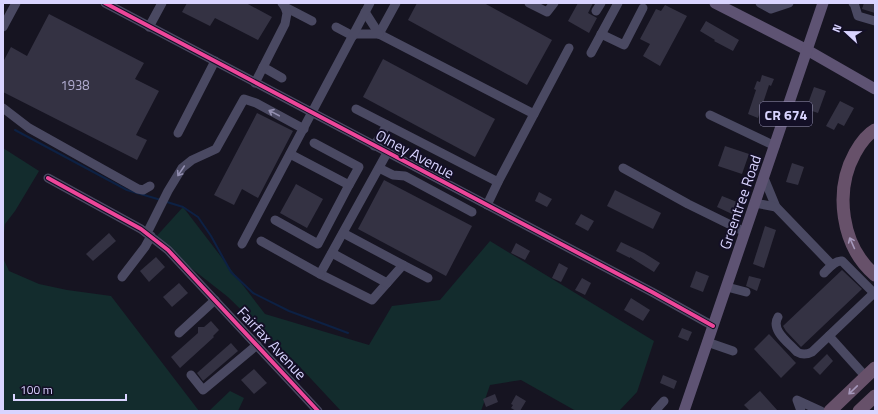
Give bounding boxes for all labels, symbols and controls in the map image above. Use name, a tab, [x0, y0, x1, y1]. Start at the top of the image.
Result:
north arrow	[826, 12, 866, 52]
text: N	[828, 22, 846, 35]
house number: 1938	[60, 75, 90, 95]
road number: CR 674	[760, 102, 812, 126]
one-way arrow	[268, 109, 280, 116]
street label: Olney Avenue	[371, 124, 459, 184]
street label: Greentree Road	[713, 152, 767, 252]
one-way arrow	[177, 165, 185, 176]
one-way arrow	[848, 238, 856, 250]
street label: Fairfax Avenue	[232, 301, 312, 385]
scale bar	[14, 376, 126, 402]
text: 100 m	[20, 380, 53, 399]
one-way arrow	[848, 385, 858, 394]

